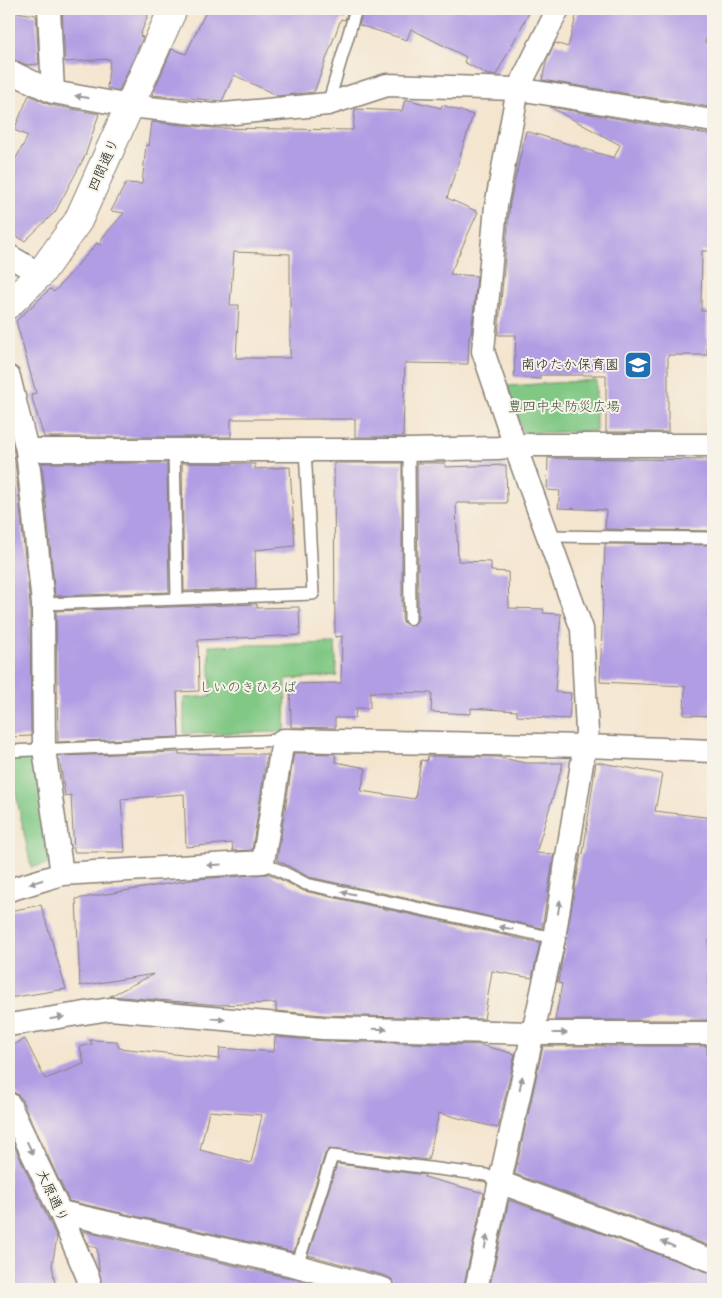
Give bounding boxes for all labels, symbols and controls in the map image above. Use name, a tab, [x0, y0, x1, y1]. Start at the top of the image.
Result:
one-way arrow	[74, 92, 90, 100]
street label: 四間通り	[83, 135, 125, 195]
school or university icon: 南ゆたか保育園	[623, 350, 653, 380]
place label: 南ゆたか保育園	[521, 354, 619, 376]
park label: 豊四中央防災広場	[508, 396, 620, 418]
park label: しいのきひろば	[199, 677, 297, 699]
one-way arrow	[206, 862, 222, 870]
one-way arrow	[28, 879, 43, 886]
one-way arrow	[340, 889, 355, 897]
one-way arrow	[556, 899, 564, 915]
one-way arrow	[499, 924, 514, 932]
one-way arrow	[49, 1013, 65, 1021]
one-way arrow	[211, 1015, 227, 1023]
one-way arrow	[373, 1026, 389, 1034]
one-way arrow	[553, 1029, 569, 1037]
one-way arrow	[517, 1075, 525, 1090]
one-way arrow	[26, 1141, 34, 1155]
street label: 大原通り	[30, 1166, 74, 1226]
one-way arrow	[483, 1233, 491, 1249]
one-way arrow	[660, 1240, 675, 1248]

